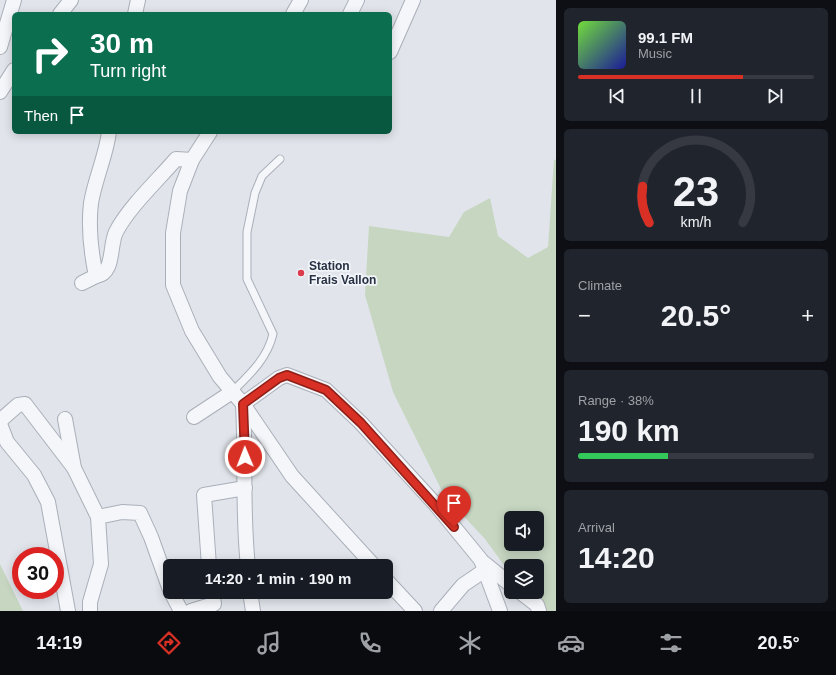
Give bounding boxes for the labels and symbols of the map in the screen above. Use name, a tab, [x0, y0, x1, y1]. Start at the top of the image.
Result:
place label: Station Frais Vallon	[309, 259, 376, 287]
marker: Station Frais Vallon	[296, 268, 306, 278]
position arrow	[224, 436, 266, 478]
pin	[437, 486, 471, 527]
speed limit sign: 30	[12, 547, 64, 599]

